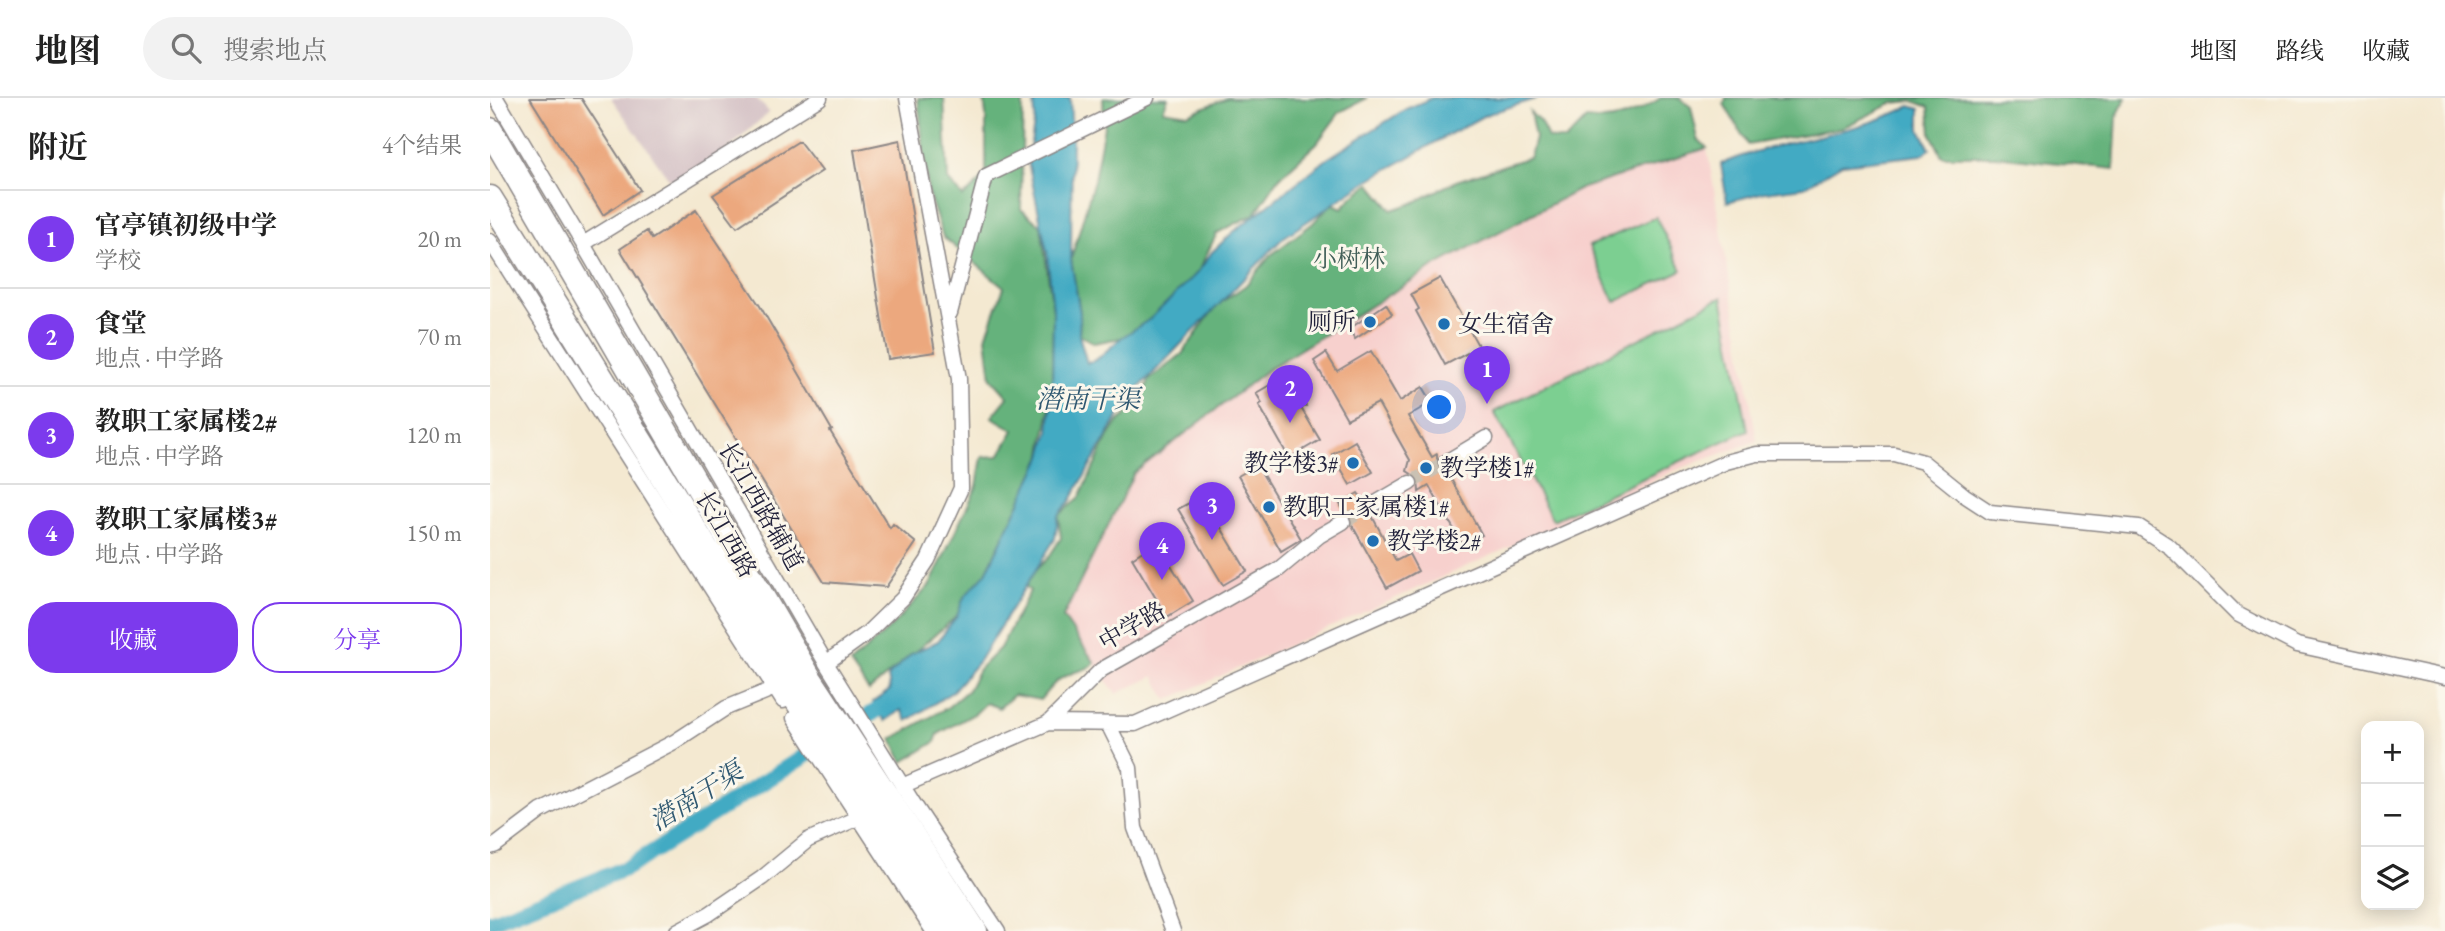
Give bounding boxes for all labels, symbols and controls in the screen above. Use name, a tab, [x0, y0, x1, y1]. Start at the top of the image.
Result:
search box	[143, 17, 633, 80]
text: 地图	[35, 29, 101, 72]
icon: search	[167, 29, 205, 67]
text: 搜索地点	[223, 33, 327, 67]
text: 地图	[2190, 35, 2238, 66]
text: 路线	[2276, 35, 2324, 66]
text: 收藏	[2362, 35, 2410, 66]
text: 附近	[28, 127, 88, 166]
text: 4个结果	[382, 130, 462, 160]
text: 官亭镇初级中学	[95, 208, 277, 242]
text: 1	[45, 224, 57, 254]
text: 20 m	[417, 224, 462, 254]
park label: 小树林	[1313, 243, 1385, 274]
text: 学校	[95, 245, 141, 275]
text: 食堂	[95, 306, 147, 340]
place label: 厕所	[1308, 306, 1356, 337]
place label: 女生宿舍	[1458, 308, 1554, 339]
marker: 厕所	[1362, 314, 1378, 330]
marker: 女生宿舍	[1436, 316, 1452, 332]
text: 2	[45, 322, 57, 352]
text: 70 m	[417, 322, 462, 352]
text: 地点 · 中学路	[95, 343, 224, 373]
pin: 1	[1464, 346, 1510, 404]
pin: 2	[1267, 365, 1313, 423]
water label: 潜南干渠	[1036, 382, 1143, 416]
your location	[1422, 390, 1456, 424]
text: 教职工家属楼2#	[95, 404, 277, 438]
text: 3	[45, 420, 57, 450]
text: 120 m	[406, 420, 462, 450]
street label: 长江西路辅道	[713, 436, 809, 576]
text: 地点 · 中学路	[95, 441, 224, 471]
place label: 教学楼3#	[1244, 447, 1339, 478]
place label: 教学楼1#	[1440, 452, 1535, 483]
marker: 教学楼3#	[1345, 455, 1361, 471]
marker: 教学楼1#	[1418, 460, 1434, 476]
pin: 3	[1189, 482, 1235, 540]
street label: 长江西路	[690, 485, 762, 583]
place label: 教职工家属楼1#	[1283, 491, 1450, 522]
marker: 教职工家属楼1#	[1261, 499, 1277, 515]
text: 教职工家属楼3#	[95, 502, 277, 536]
text: 4	[45, 518, 57, 548]
text: 150 m	[406, 518, 462, 548]
pin: 4	[1139, 522, 1185, 580]
place label: 教学楼2#	[1387, 525, 1482, 556]
marker: 教学楼2#	[1365, 533, 1381, 549]
text: 地点 · 中学路	[95, 539, 224, 569]
street label: 中学路	[1093, 594, 1171, 657]
button: 收藏	[28, 602, 238, 673]
button: 分享	[252, 602, 462, 673]
map controls	[2361, 721, 2424, 910]
button: +	[2361, 721, 2424, 784]
water label: 潜南干渠	[643, 752, 752, 838]
button: −	[2361, 784, 2424, 847]
button: layers	[2361, 847, 2424, 910]

